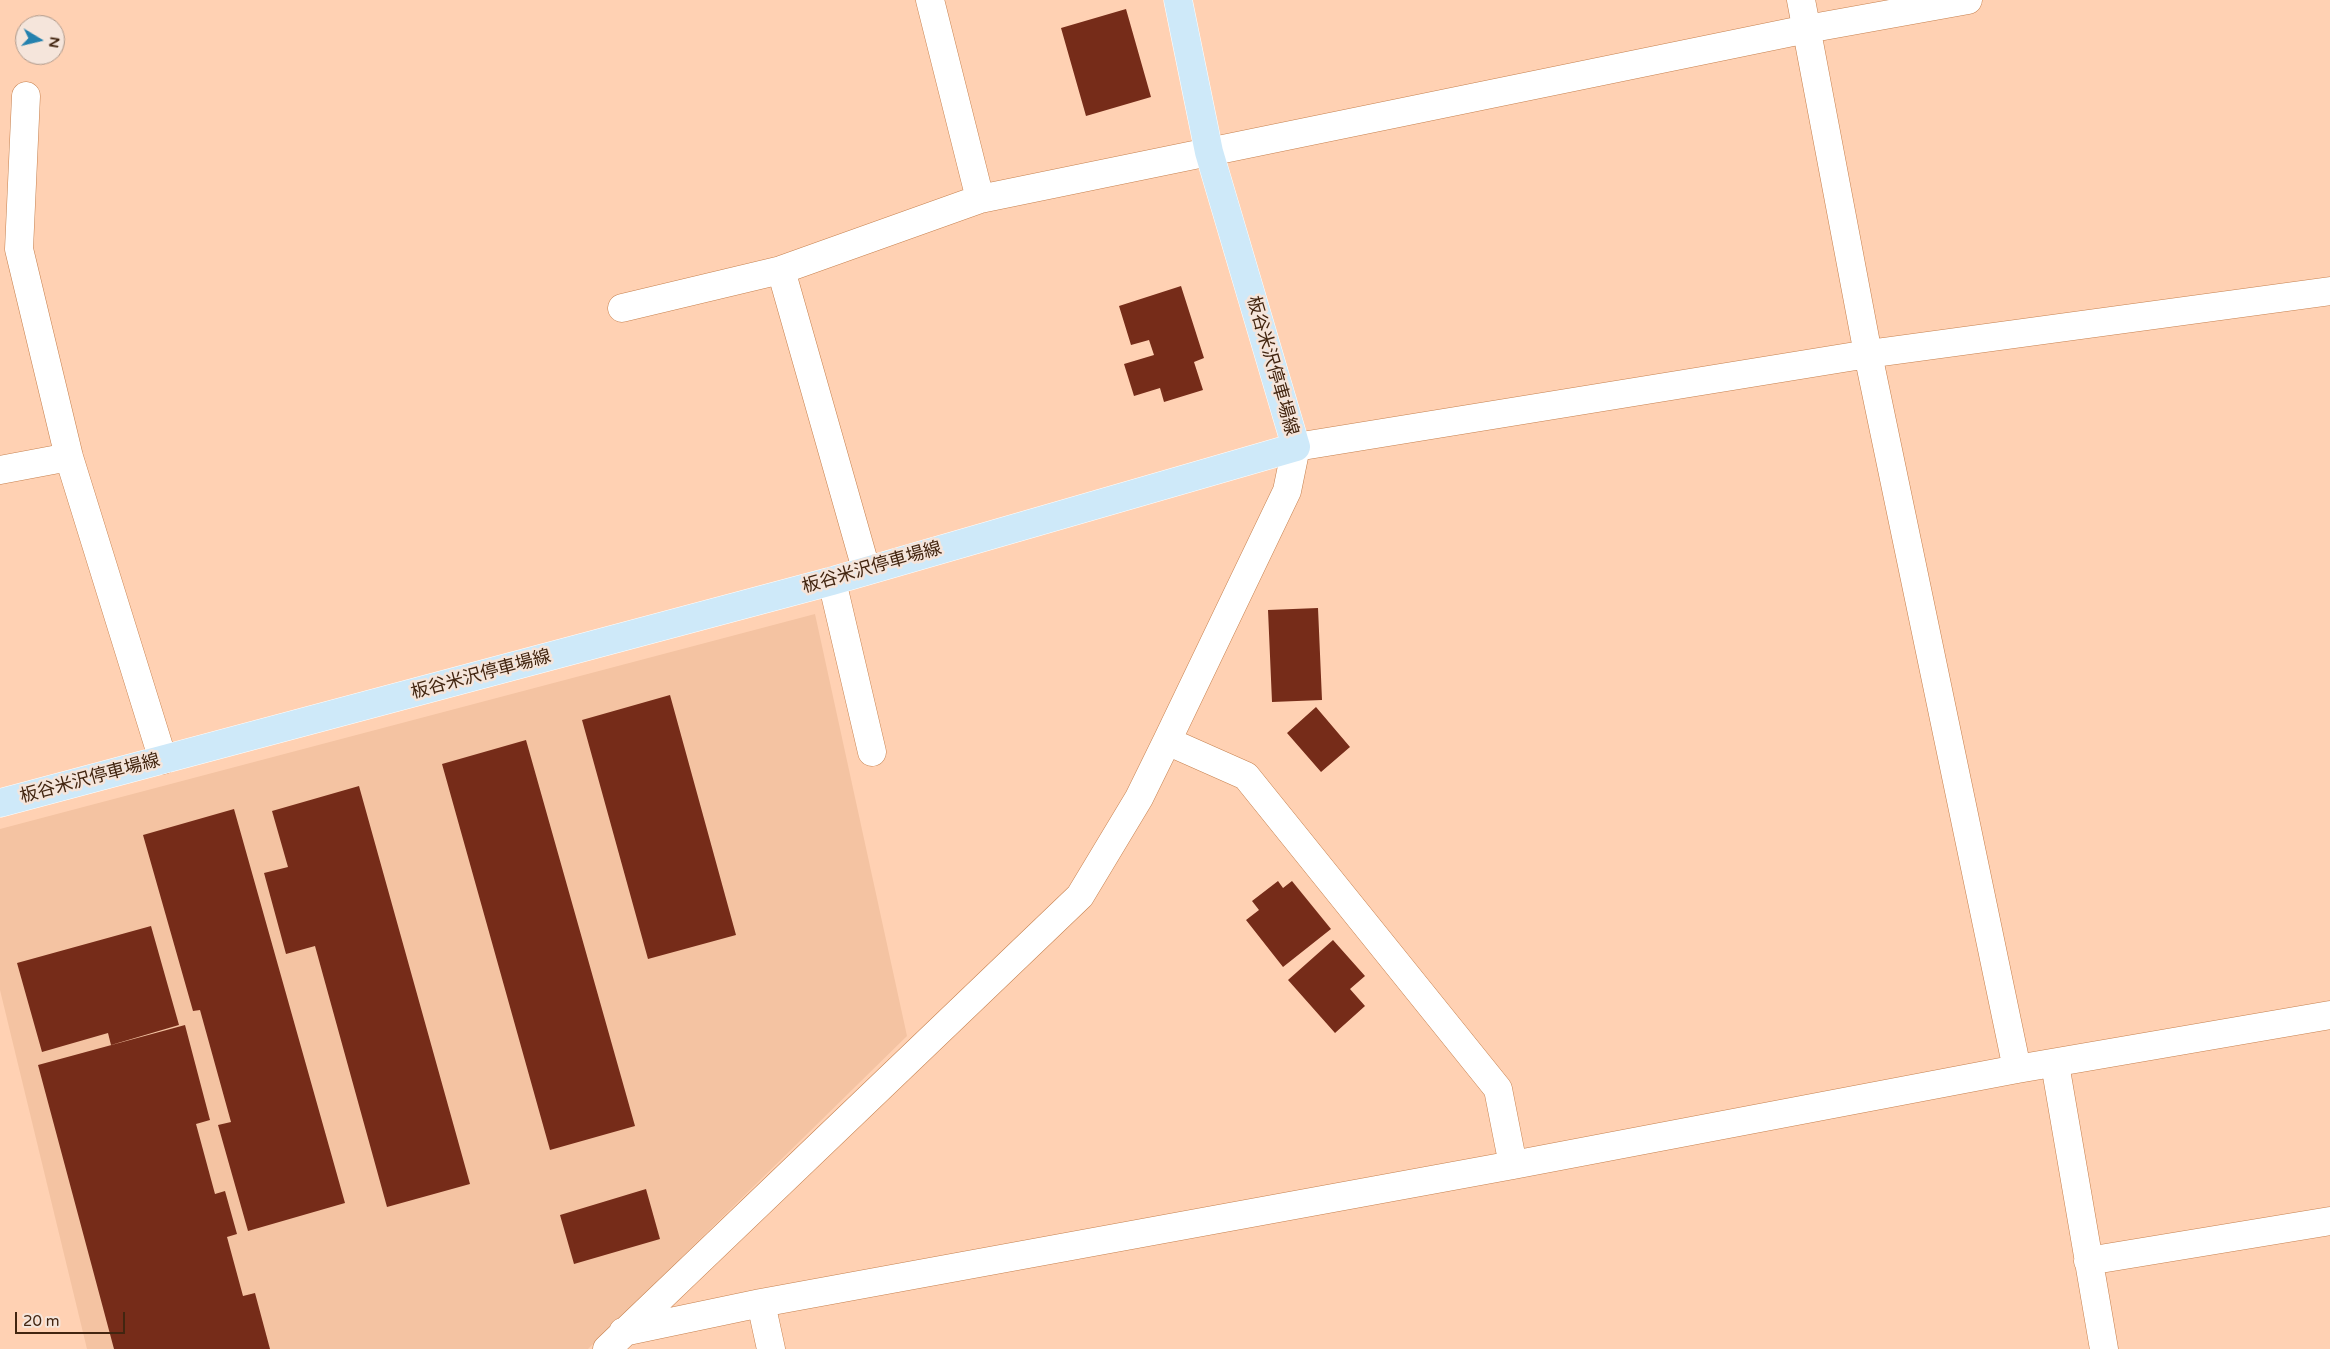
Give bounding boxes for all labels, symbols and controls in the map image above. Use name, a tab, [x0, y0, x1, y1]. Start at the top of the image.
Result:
north arrow	[15, 15, 65, 65]
text: N	[45, 35, 64, 49]
street label: 板谷米沢停車場線	[1242, 294, 1302, 438]
street label: 板谷米沢停車場線	[800, 538, 944, 598]
street label: 板谷米沢停車場線	[409, 646, 553, 704]
street label: 板谷米沢停車場線	[18, 750, 162, 808]
scale bar	[18, 1302, 128, 1334]
text: 20 m	[23, 1312, 60, 1330]

